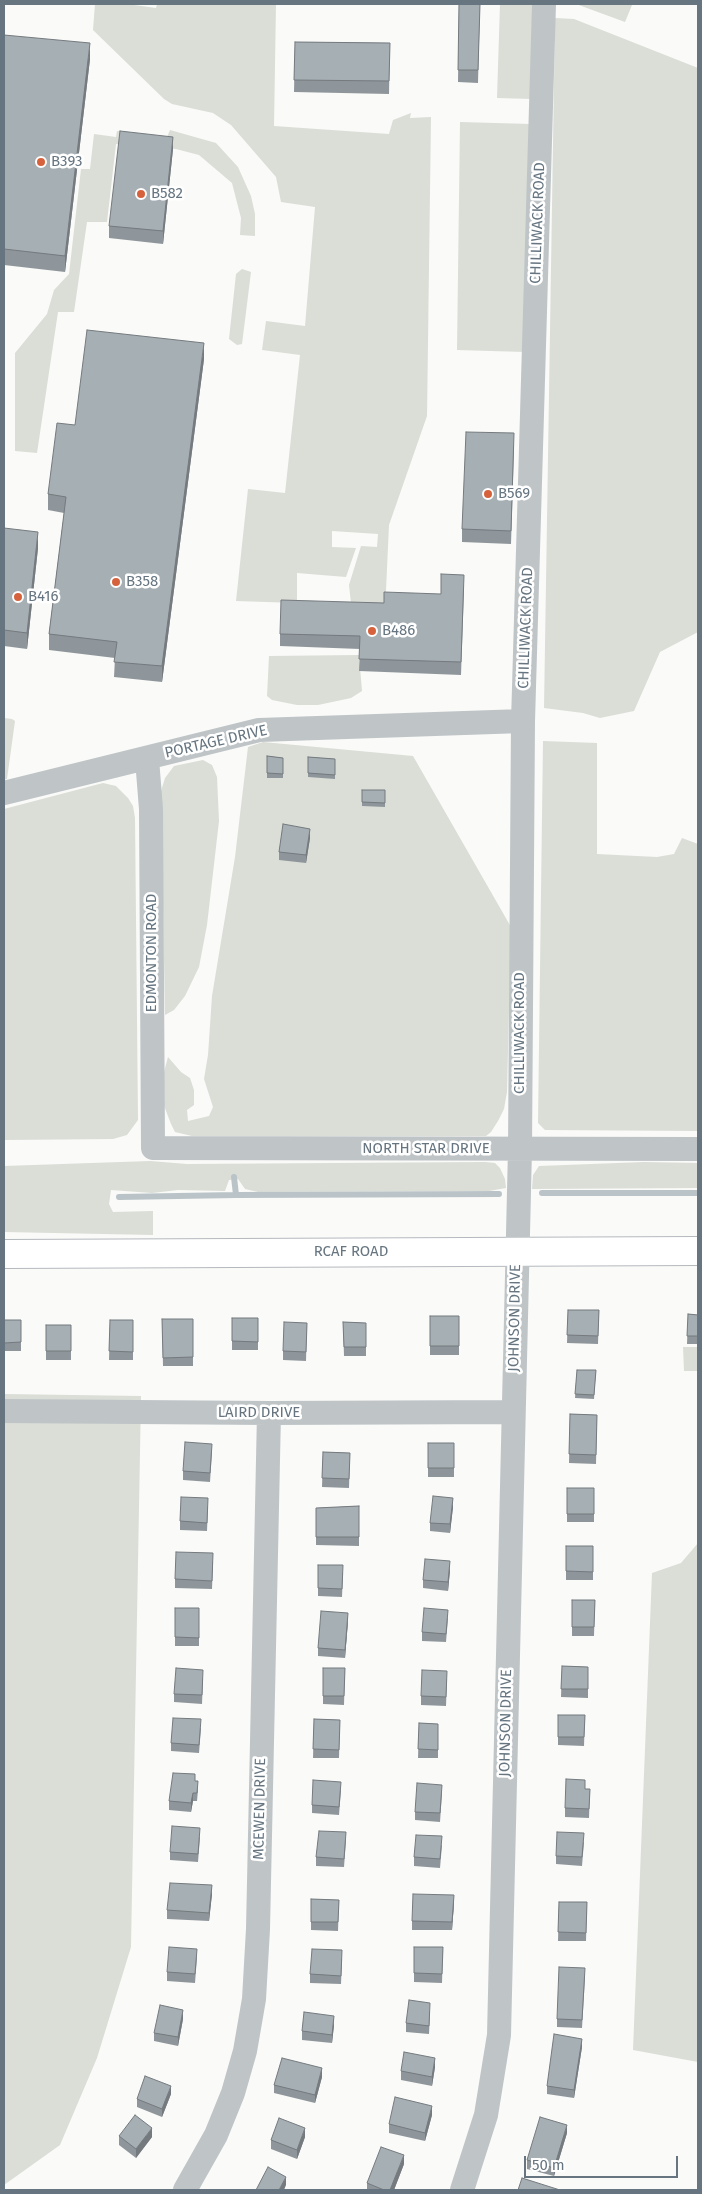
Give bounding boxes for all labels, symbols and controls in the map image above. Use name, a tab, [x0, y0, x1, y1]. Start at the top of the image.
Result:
place label: B393	[51, 153, 82, 171]
marker: B393	[35, 156, 47, 168]
street label: CHILLIWACK ROAD	[527, 162, 549, 284]
place label: B582	[151, 185, 183, 203]
marker: B582	[135, 188, 147, 200]
place label: B569	[498, 485, 530, 503]
marker: B569	[482, 488, 494, 500]
street label: CHILLIWACK ROAD	[515, 567, 537, 689]
place label: B358	[126, 573, 158, 591]
marker: B358	[110, 576, 122, 588]
place label: B416	[28, 588, 59, 606]
marker: B416	[12, 591, 24, 603]
place label: B486	[382, 622, 415, 640]
marker: B486	[366, 625, 378, 637]
street label: PORTAGE DRIVE	[163, 721, 269, 763]
street label: EDMONTON ROAD	[143, 894, 161, 1012]
street label: CHILLIWACK ROAD	[511, 972, 529, 1094]
street label: NORTH STAR DRIVE	[362, 1140, 490, 1158]
street label: RCAF ROAD	[314, 1243, 388, 1261]
street label: JOHNSON DRIVE	[505, 1264, 525, 1372]
street label: LAIRD DRIVE	[218, 1404, 300, 1422]
street label: JOHNSON DRIVE	[496, 1669, 516, 1777]
street label: MCEWEN DRIVE	[250, 1758, 270, 1860]
scale bar	[527, 2146, 681, 2178]
text: 50 m	[532, 2156, 565, 2174]

